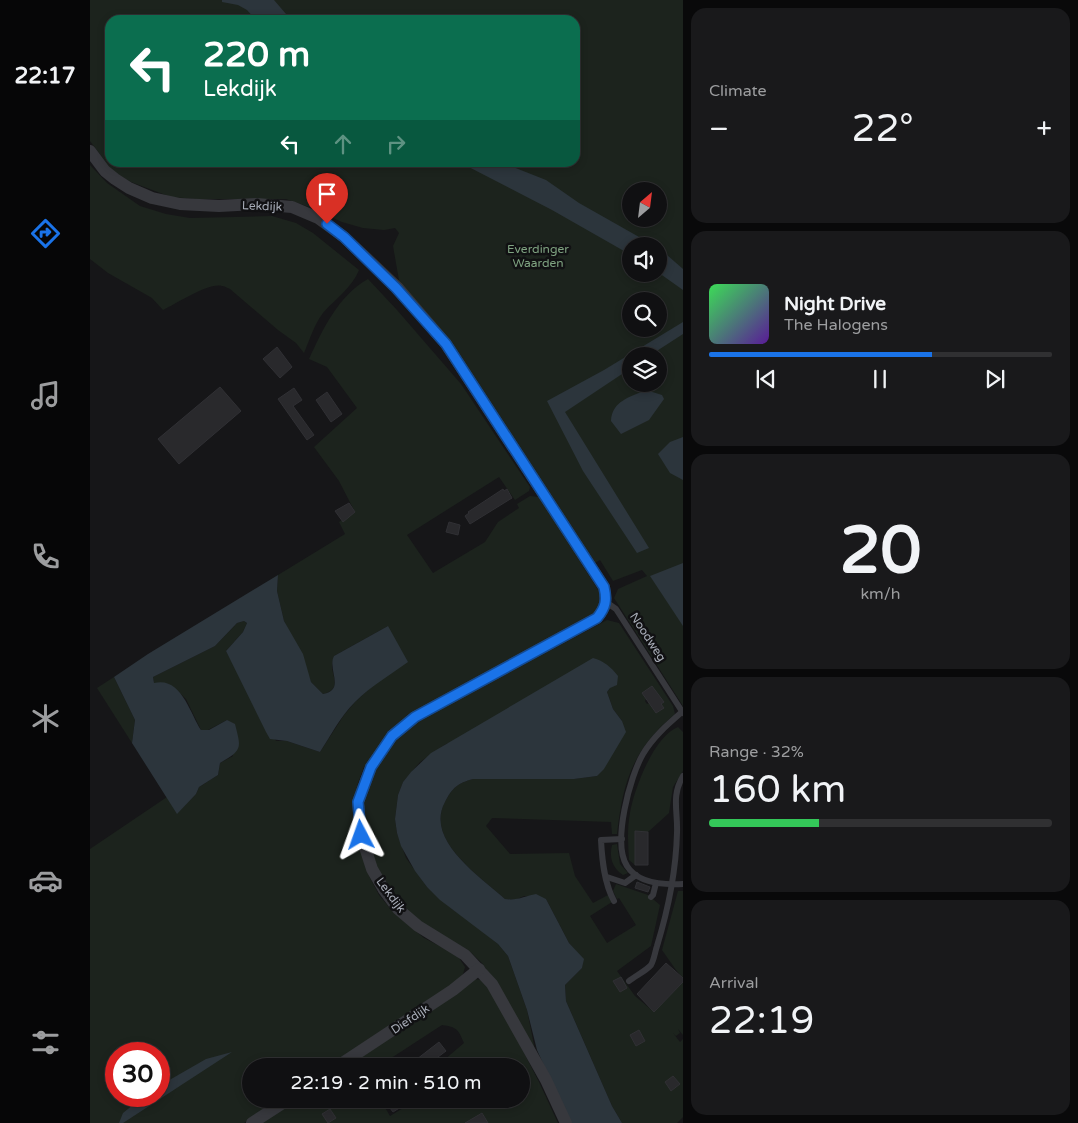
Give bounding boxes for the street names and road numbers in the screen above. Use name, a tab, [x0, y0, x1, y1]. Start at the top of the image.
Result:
street label: Lekdijk	[242, 198, 283, 214]
street label: Noodweg	[627, 610, 669, 664]
street label: Lekdijk	[373, 875, 409, 916]
street label: Diefdijk	[388, 1001, 432, 1037]

